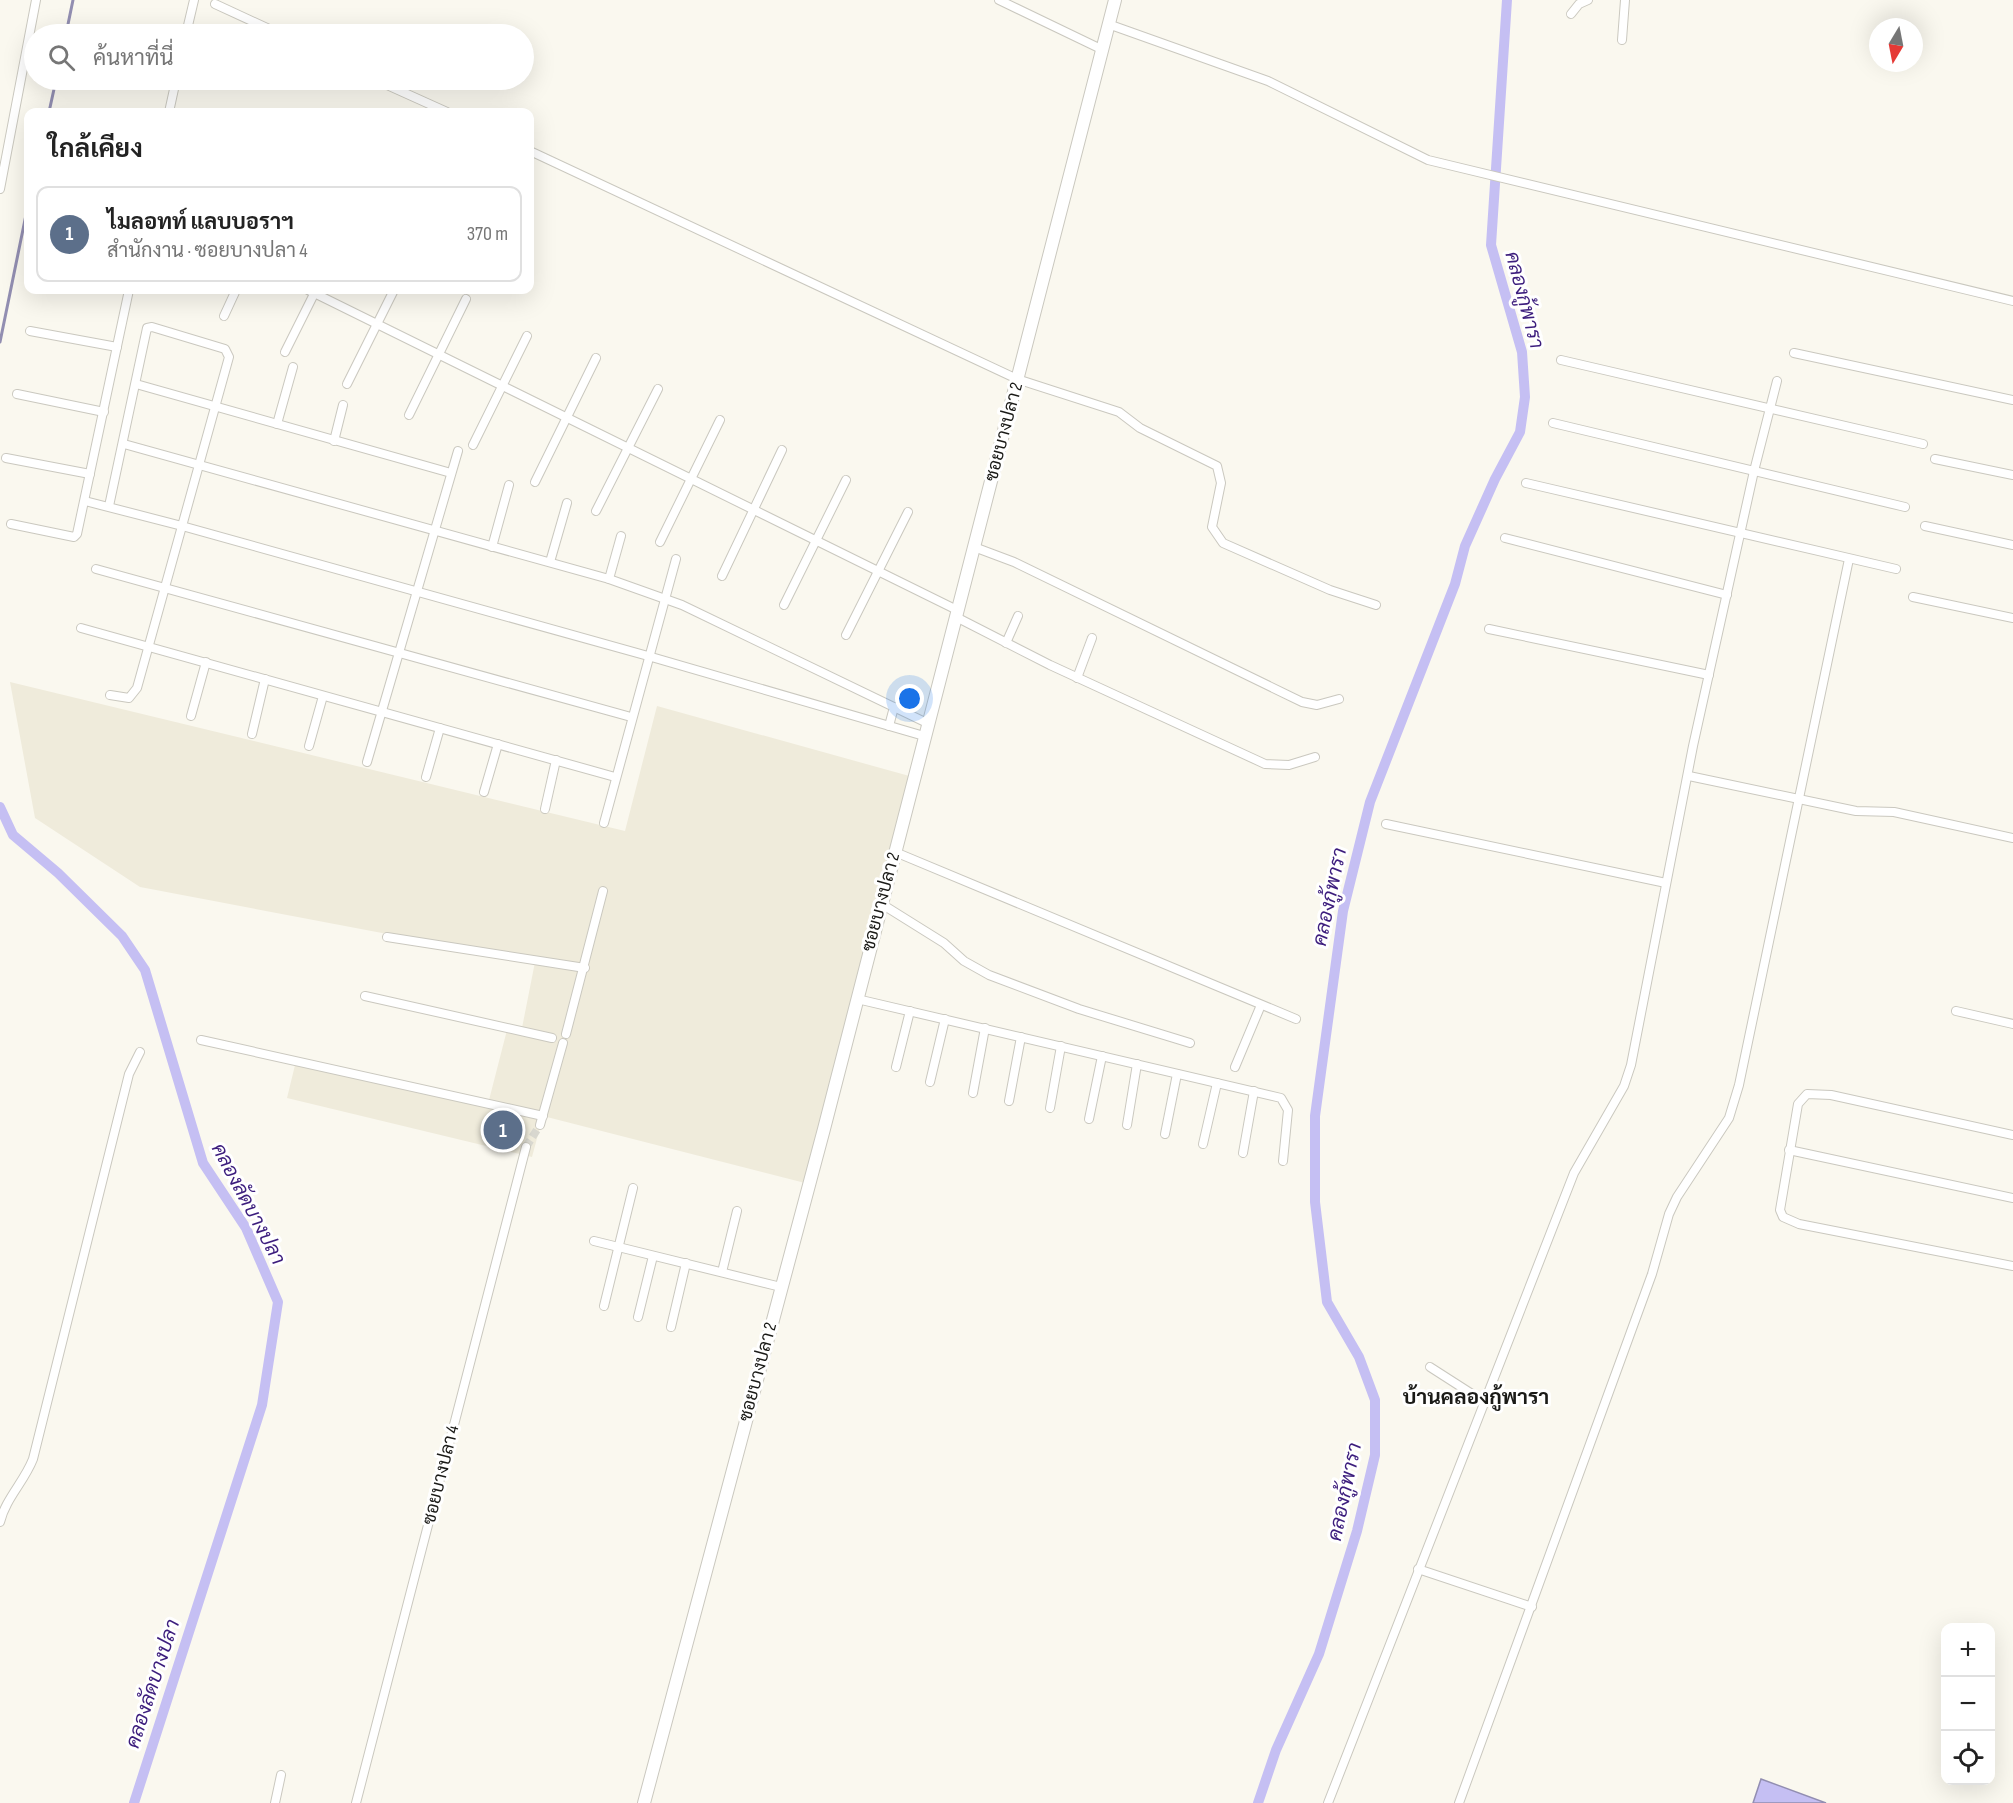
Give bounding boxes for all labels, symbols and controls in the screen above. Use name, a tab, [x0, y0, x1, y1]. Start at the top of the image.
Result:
north arrow	[1869, 18, 1923, 72]
search box	[24, 24, 534, 90]
icon: search	[45, 41, 78, 74]
text: ค้นหาที่นี่	[93, 45, 173, 72]
text: ใกล้เคียง	[48, 134, 143, 165]
text: ไมลอทท์ แลบบอราฯ	[107, 209, 294, 236]
text: 1	[66, 222, 73, 246]
text: 370 m	[467, 222, 508, 246]
text: สำนักงาน · ซอยบางปลา 4	[107, 239, 308, 263]
water label: คลองกู้พารา	[1498, 248, 1550, 352]
street label: ซอยบางปลา 2	[981, 380, 1027, 484]
your location	[895, 684, 924, 713]
water label: คลองกู้พารา	[1306, 845, 1354, 949]
street label: ซอยบางปลา 2	[858, 850, 904, 954]
pin: 1	[484, 1108, 522, 1152]
water label: คลองลัดบางปลา	[206, 1139, 291, 1269]
street label: ซอยบางปลา 2	[735, 1320, 781, 1424]
district label: บ้านคลองกู้พารา	[1403, 1384, 1549, 1411]
street label: ซอยบางปลา 4	[418, 1423, 464, 1527]
water label: คลองกู้พารา	[1321, 1440, 1369, 1544]
water label: คลองลัดบางปลา	[120, 1616, 185, 1751]
map controls	[1941, 1623, 1995, 1785]
button: +	[1941, 1623, 1995, 1677]
button: −	[1941, 1677, 1995, 1731]
button: locate	[1941, 1731, 1995, 1785]

